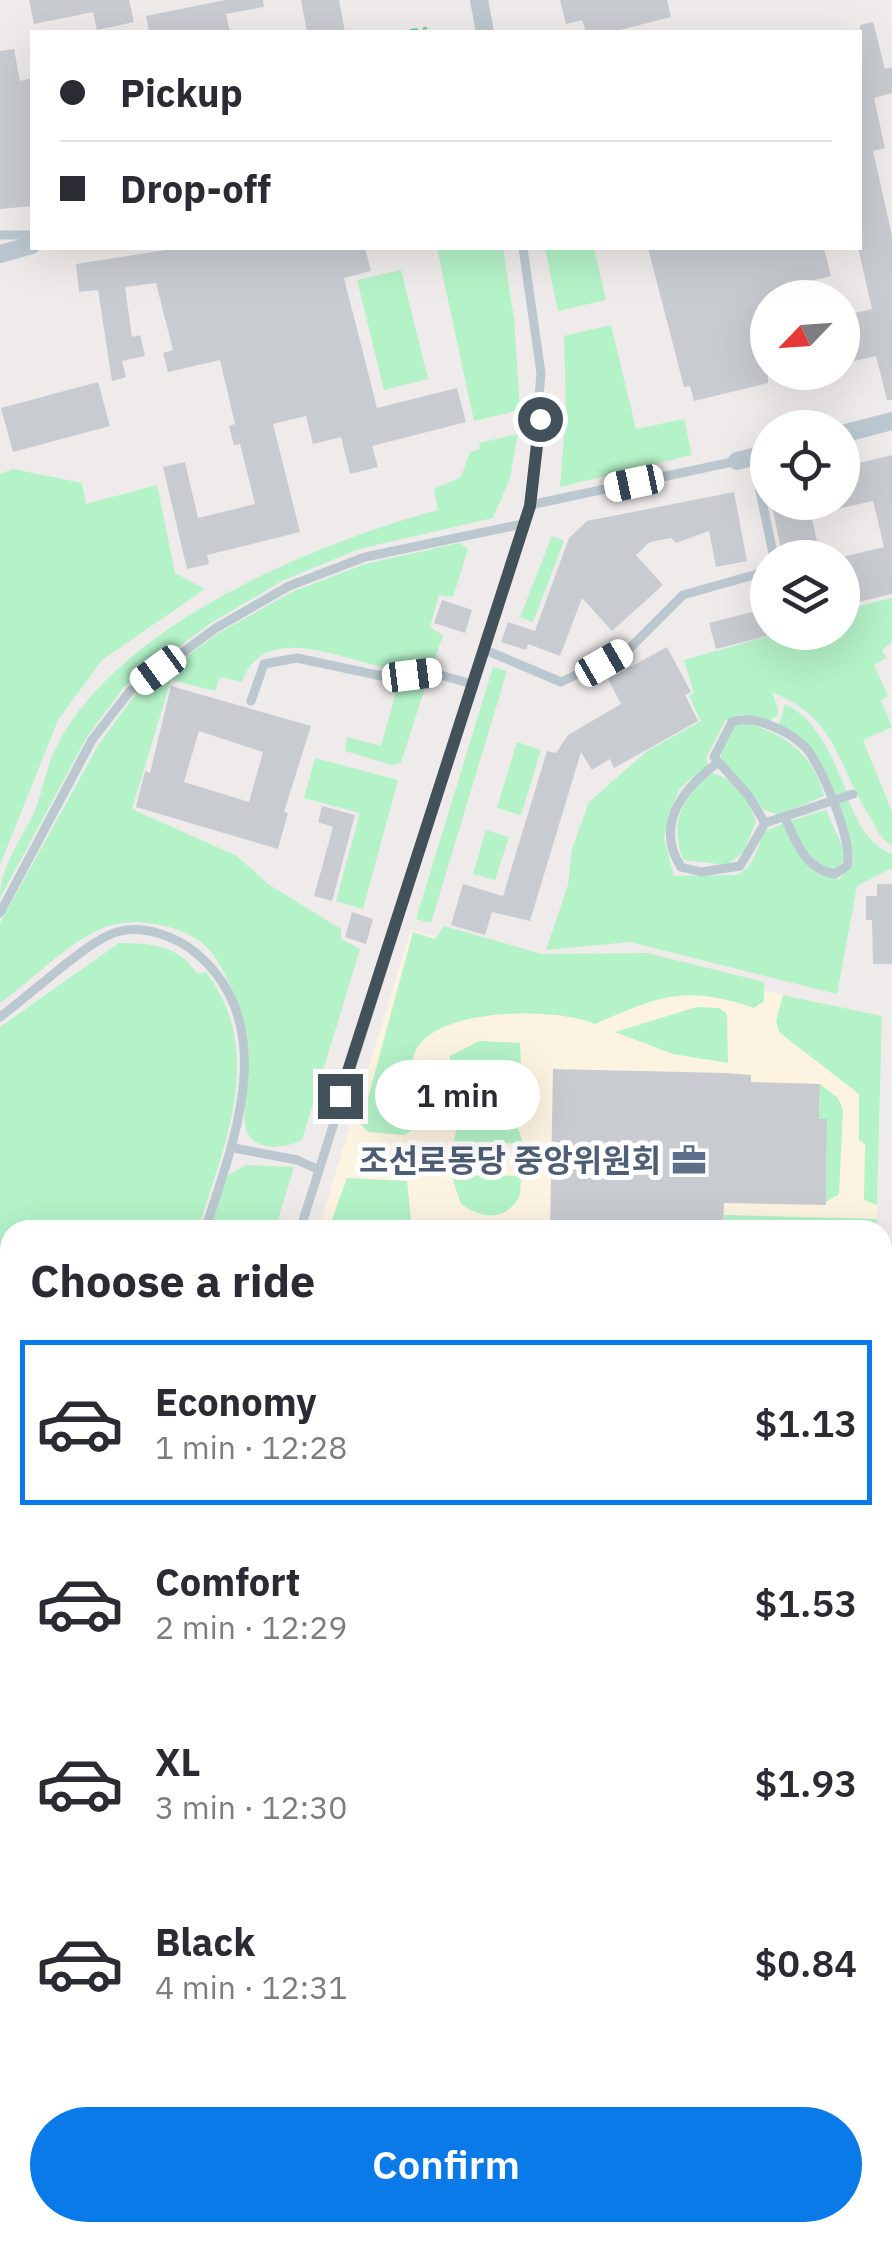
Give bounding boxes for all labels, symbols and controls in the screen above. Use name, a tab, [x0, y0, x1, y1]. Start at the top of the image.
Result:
text: Pickup	[120, 68, 243, 117]
text: Drop-off	[120, 164, 271, 213]
north arrow	[750, 280, 860, 390]
map controls	[750, 280, 860, 650]
route start	[518, 397, 563, 442]
button: locate	[750, 410, 860, 520]
car	[602, 462, 666, 504]
button: layers	[750, 540, 860, 650]
car	[571, 635, 637, 691]
car	[125, 640, 191, 700]
car	[380, 656, 444, 694]
callout: 1 min	[375, 1061, 540, 1131]
route end	[318, 1074, 363, 1119]
text: 1 min	[416, 1074, 499, 1116]
place label: 조선로동당 중앙위원회	[359, 1139, 661, 1181]
office icon: 조선로동당 중앙위원회	[670, 1141, 708, 1179]
text: Choose a ride	[30, 1251, 315, 1309]
text: Economy	[155, 1377, 317, 1426]
icon: car	[35, 1378, 125, 1468]
text: $1.13	[754, 1398, 857, 1447]
text: 1 min · 12:28	[155, 1426, 348, 1468]
text: Comfort	[155, 1557, 300, 1606]
icon: car	[35, 1558, 125, 1648]
text: $1.53	[754, 1578, 857, 1627]
text: 2 min · 12:29	[155, 1606, 348, 1648]
text: XL	[155, 1737, 201, 1786]
icon: car	[35, 1738, 125, 1828]
text: $1.93	[754, 1758, 857, 1807]
text: 3 min · 12:30	[155, 1786, 348, 1828]
text: Black	[155, 1917, 255, 1966]
icon: car	[35, 1918, 125, 2008]
text: $0.84	[754, 1938, 857, 1987]
text: 4 min · 12:31	[155, 1966, 348, 2008]
button: Confirm	[30, 2107, 862, 2222]

